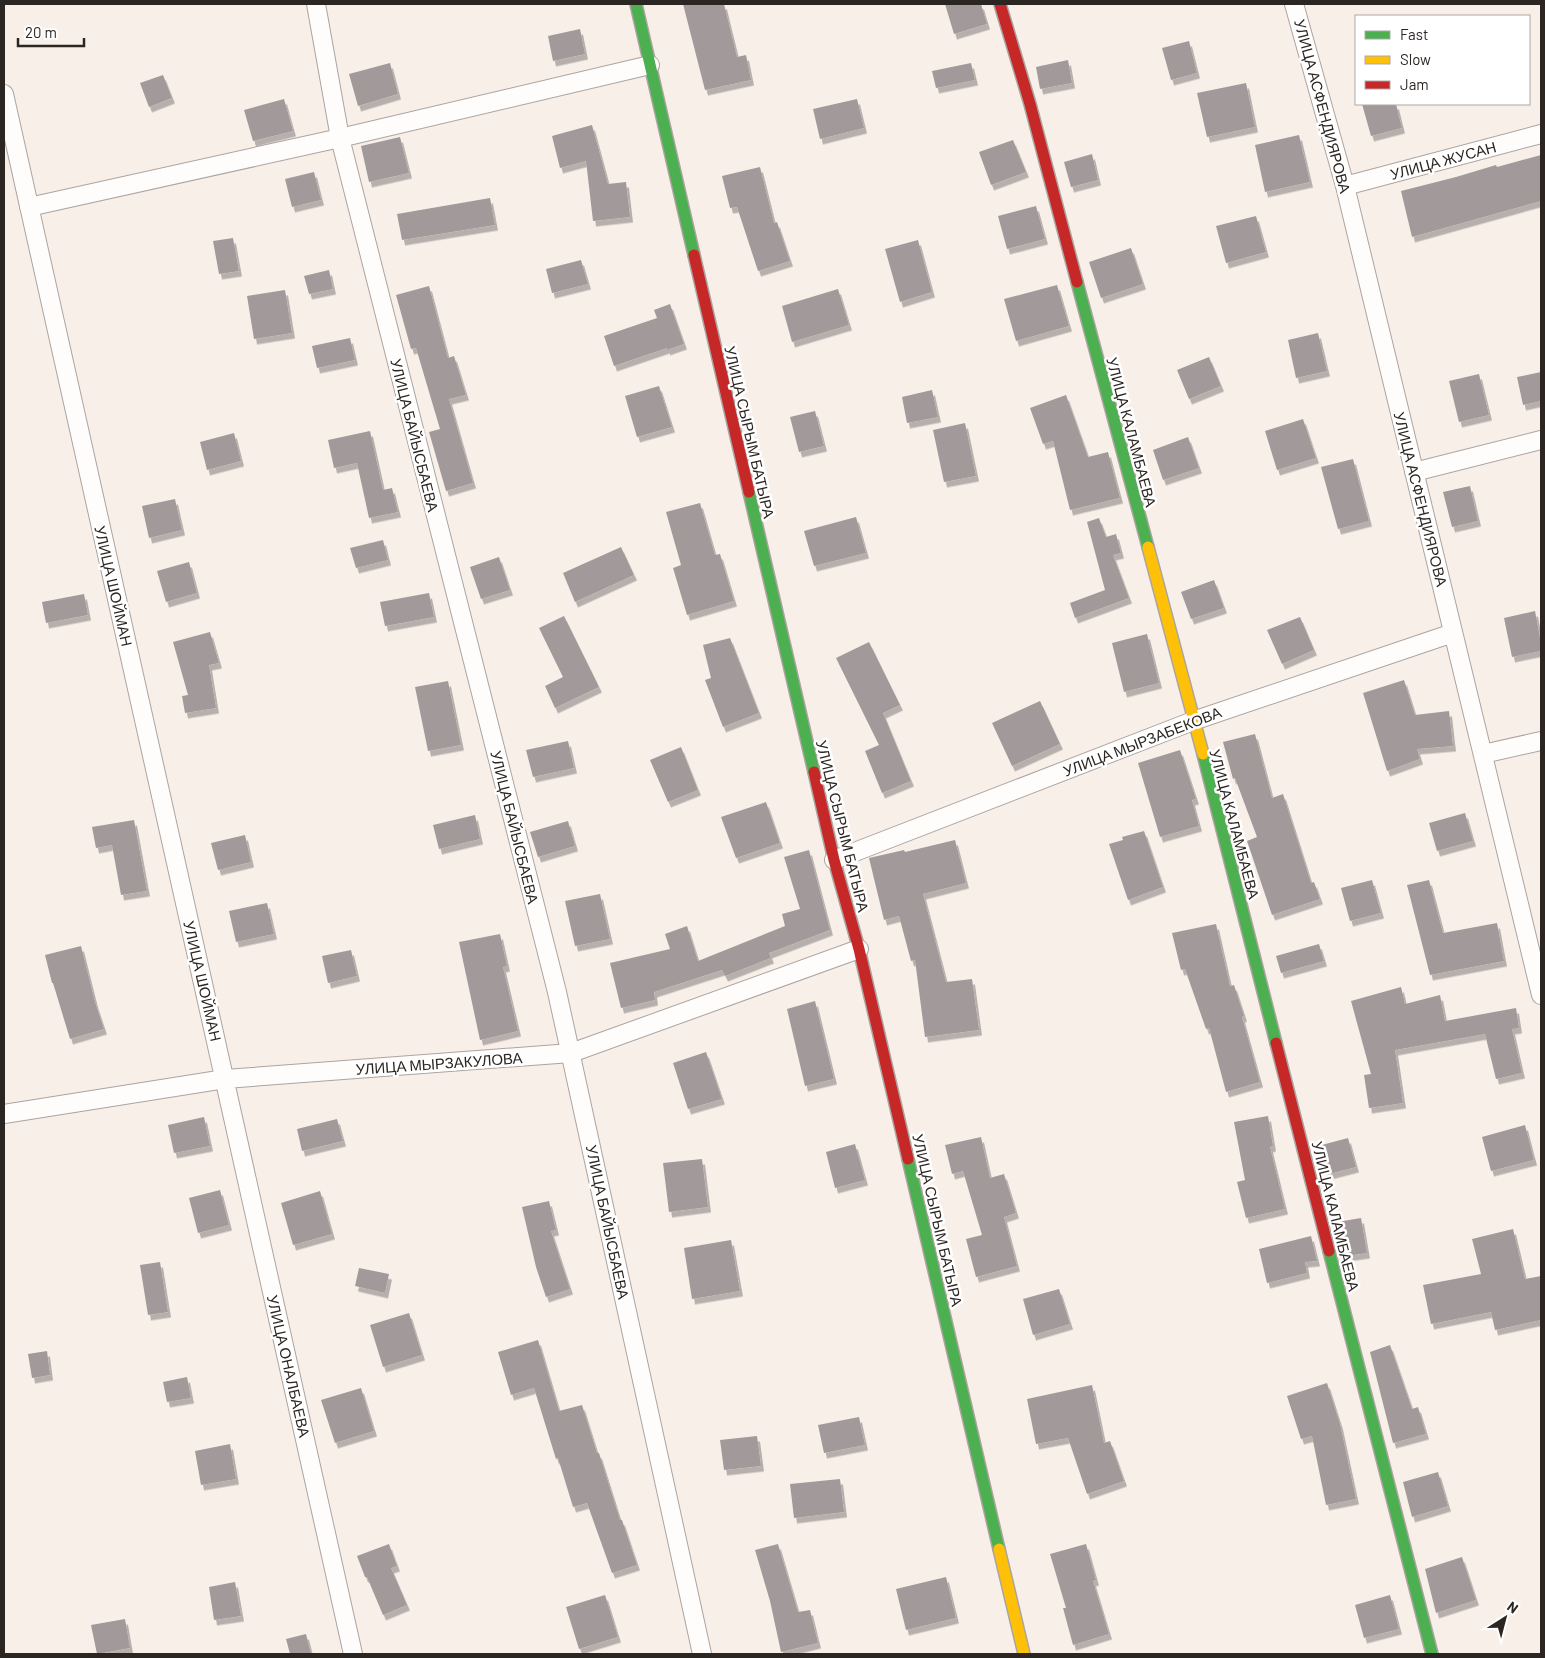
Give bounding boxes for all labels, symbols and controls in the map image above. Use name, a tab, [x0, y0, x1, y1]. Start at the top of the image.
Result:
scale bar	[18, 15, 84, 47]
legend	[1355, 15, 1530, 105]
street label: УЛИЦА АСФЕНДИЯРОВА	[1291, 17, 1355, 195]
text: 20 m	[25, 23, 57, 41]
text: Fast	[1400, 25, 1428, 43]
text: Slow	[1400, 50, 1431, 68]
text: Jam	[1400, 75, 1429, 93]
street label: УЛИЦА ЖУСАН	[1388, 137, 1498, 183]
street label: УЛИЦА СЫРЫМ БАТЫРА	[721, 344, 779, 520]
street label: УЛИЦА КАЛАМБАЕВА	[1103, 355, 1161, 509]
street label: УЛИЦА БАЙЫСБАЕВА	[387, 357, 443, 513]
street label: УЛИЦА АСФЕНДИЯРОВА	[1391, 410, 1451, 588]
street label: УЛИЦА ШОЙМАН	[91, 524, 137, 648]
street label: УЛИЦА МЫРЗАБЕКОВА	[1060, 703, 1224, 779]
street label: УЛИЦА СЫРЫМ БАТЫРА	[813, 738, 873, 914]
street label: УЛИЦА КАЛАМБАЕВА	[1206, 747, 1264, 901]
street label: УЛИЦА БАЙЫСБАЕВА	[487, 749, 543, 905]
street label: УЛИЦА ШОЙМАН	[180, 919, 226, 1043]
street label: УЛИЦА МЫРЗАКУЛОВА	[355, 1048, 523, 1078]
street label: УЛИЦА СЫРЫМ БАТЫРА	[909, 1132, 967, 1308]
street label: УЛИЦА КАЛАМБАЕВА	[1309, 1139, 1363, 1293]
street label: УЛИЦА БАЙЫСБАЕВА	[583, 1143, 633, 1301]
street label: УЛИЦА ОНАЛБАЕВА	[264, 1293, 314, 1439]
north arrow	[1480, 1593, 1530, 1643]
text: N	[1504, 1597, 1522, 1617]

